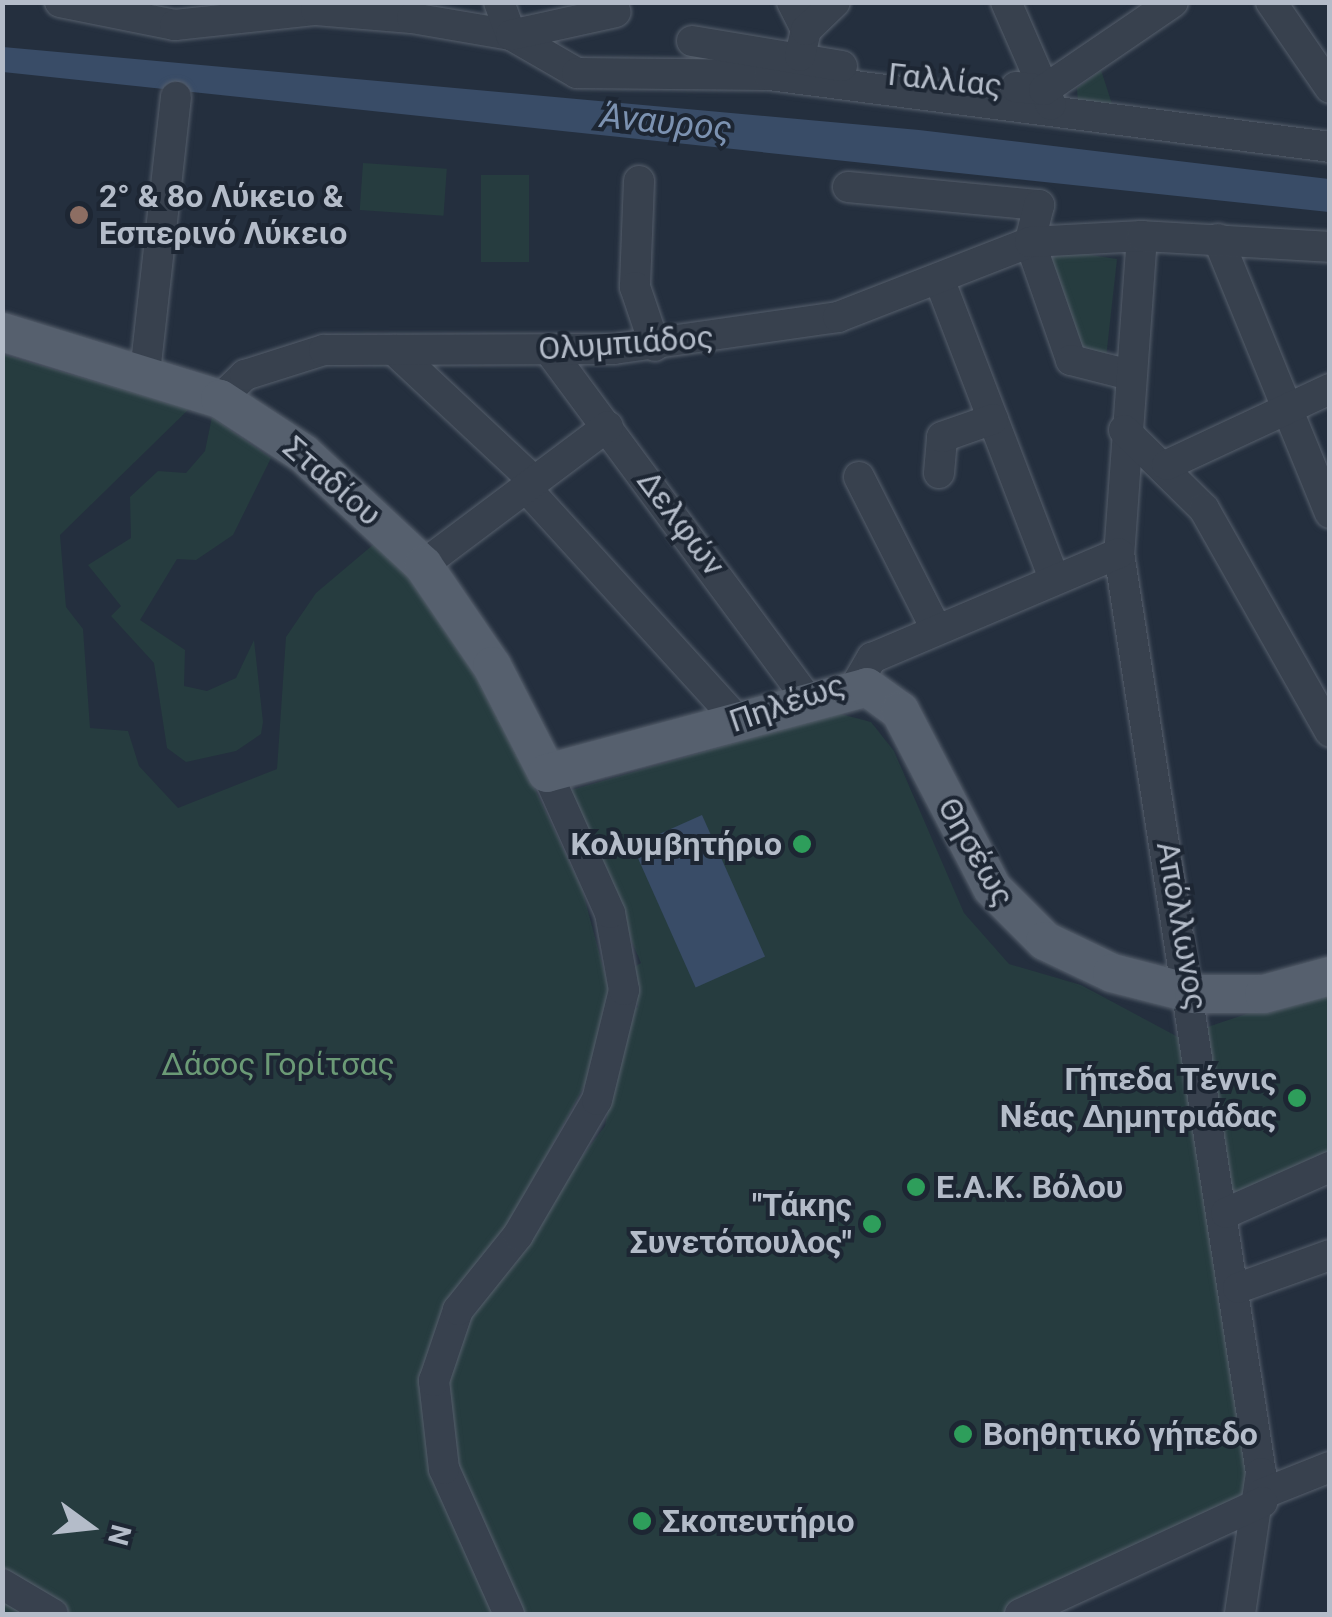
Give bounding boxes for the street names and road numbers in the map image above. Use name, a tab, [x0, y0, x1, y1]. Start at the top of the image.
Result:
street label: Γαλλίας	[886, 55, 1004, 105]
street label: Ολυμπιάδος	[537, 318, 715, 368]
street label: Σταδίου	[275, 428, 389, 534]
street label: Δελφών	[629, 463, 733, 583]
street label: Πηλέως	[724, 665, 850, 741]
street label: Θησέως	[930, 791, 1022, 913]
street label: Απόλλωνος	[1148, 839, 1216, 1013]

